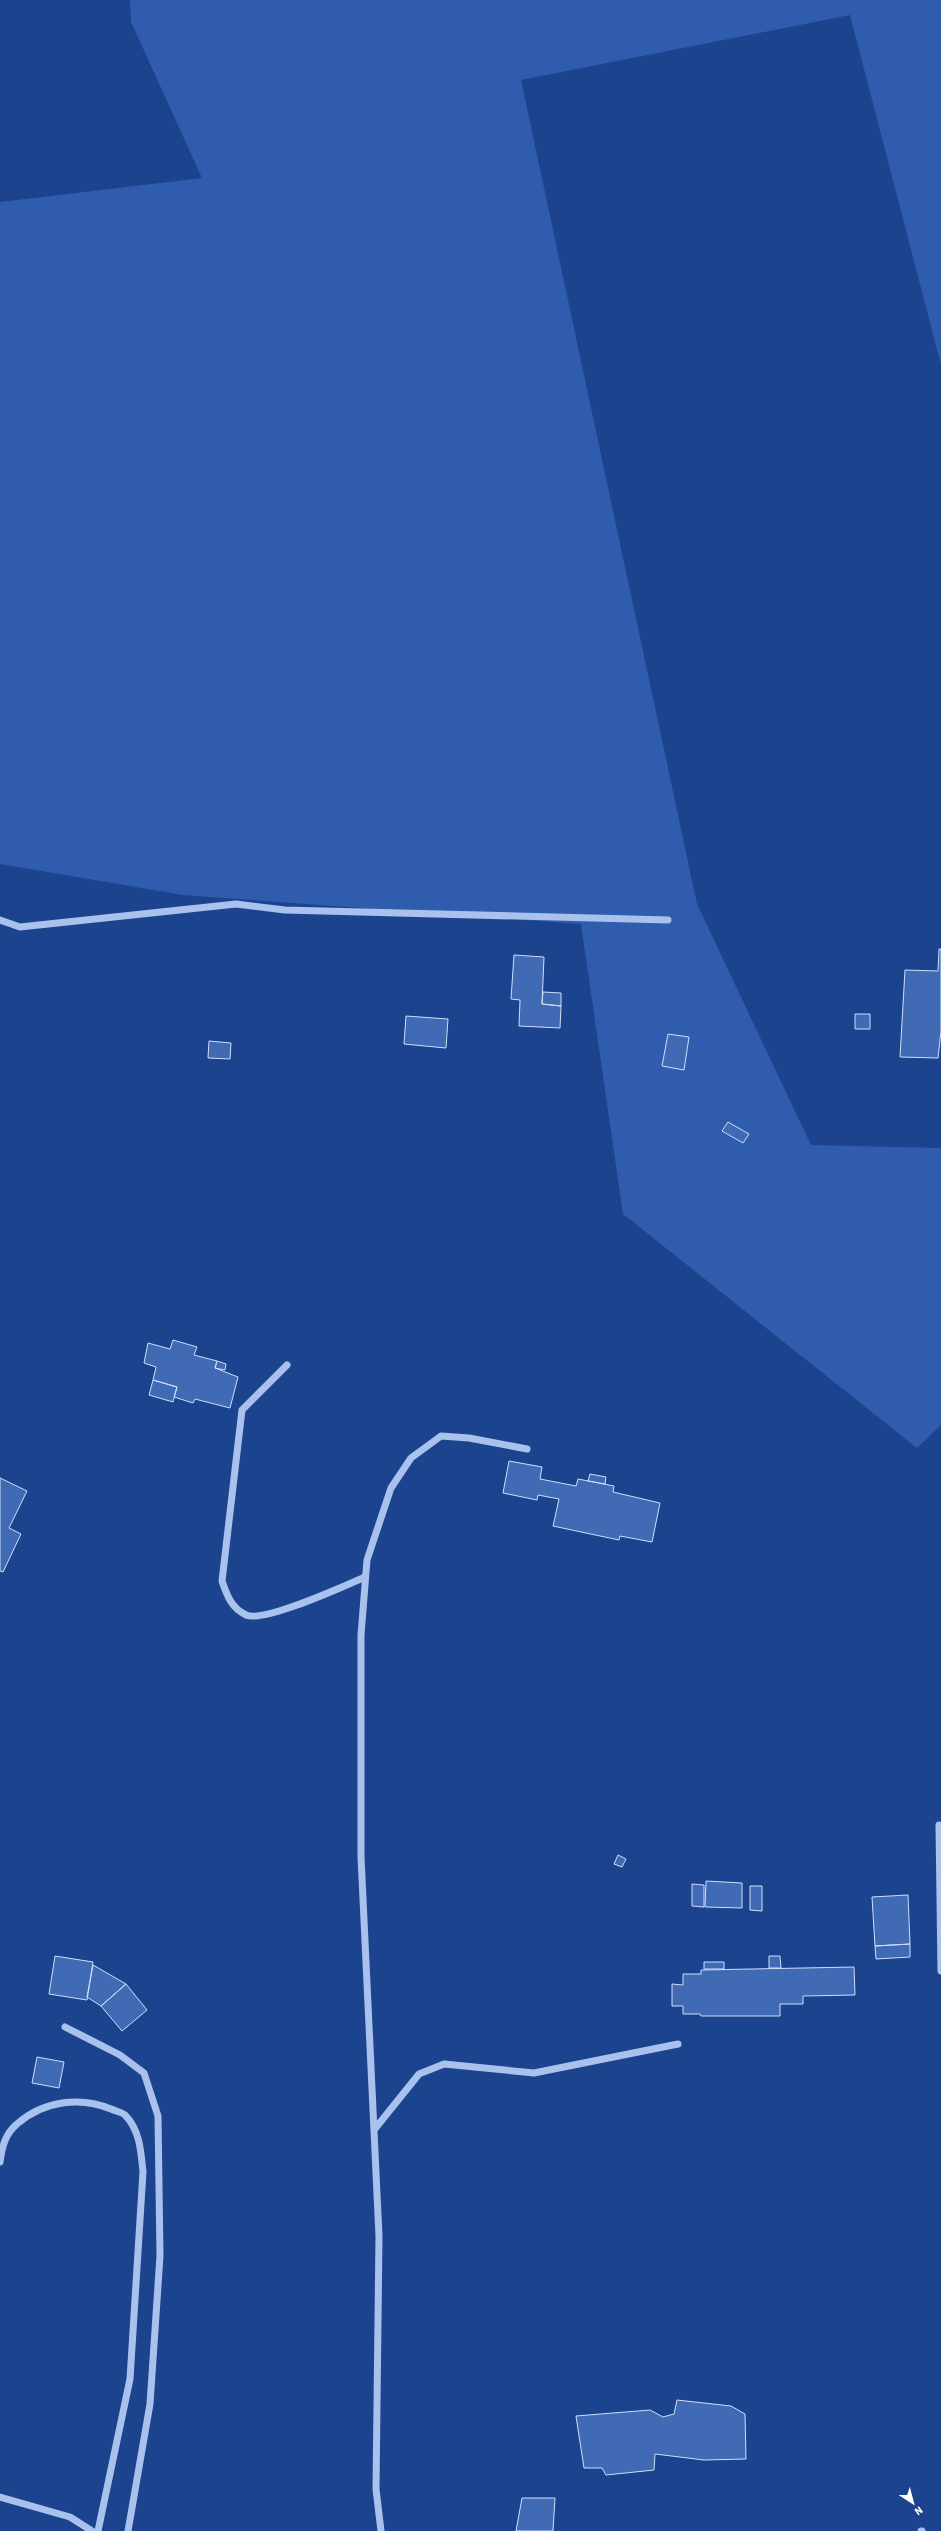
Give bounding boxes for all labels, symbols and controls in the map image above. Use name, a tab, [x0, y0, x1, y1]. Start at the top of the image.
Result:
north arrow	[893, 2483, 933, 2523]
text: N	[911, 2502, 926, 2519]

